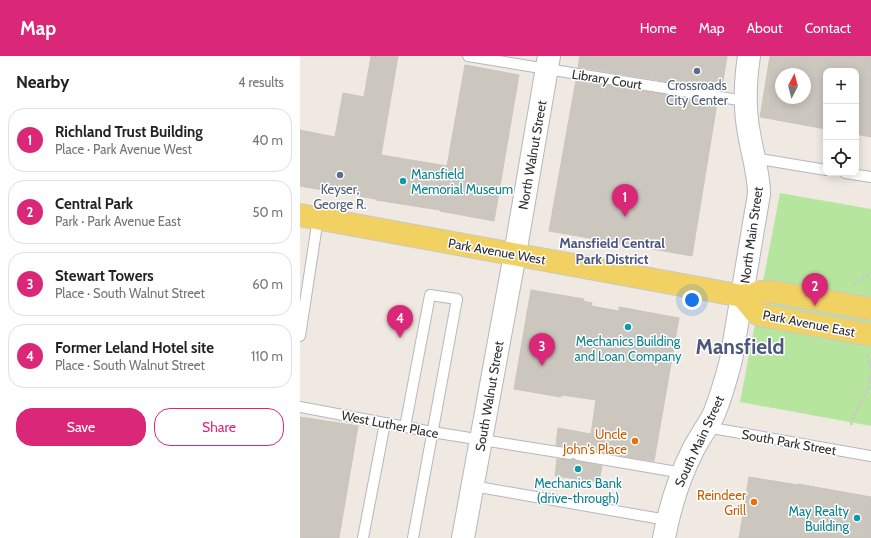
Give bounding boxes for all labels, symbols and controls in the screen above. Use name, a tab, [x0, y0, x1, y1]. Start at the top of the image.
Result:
text: Map	[20, 17, 56, 40]
text: Home	[640, 19, 677, 37]
text: Map	[699, 19, 724, 37]
text: About	[746, 19, 783, 37]
text: Contact	[805, 19, 851, 37]
street label: Library Court	[571, 66, 644, 93]
marker: Crossroads City Center	[692, 66, 702, 76]
north arrow	[775, 68, 811, 104]
map controls	[823, 68, 859, 176]
button: +	[823, 68, 859, 104]
text: Nearby	[16, 72, 69, 92]
text: 4 results	[238, 74, 284, 90]
place label: Crossroads City Center	[666, 77, 729, 108]
street label: North Walnut Street	[515, 99, 550, 211]
button: −	[823, 104, 859, 140]
text: Richland Trust Building	[55, 123, 203, 141]
text: 1	[28, 132, 32, 148]
text: 40 m	[252, 132, 283, 148]
button: locate	[823, 140, 859, 176]
text: Place · Park Avenue West	[55, 141, 192, 157]
place label: Mansfield Memorial Museum	[411, 166, 513, 197]
marker: Keyser, George R.	[335, 170, 345, 180]
marker: Mansfield Memorial Museum	[398, 176, 408, 186]
place label: Keyser, George R.	[313, 181, 367, 212]
pin: 1	[612, 184, 638, 217]
street label: North Main Street	[736, 185, 766, 284]
text: Central Park	[55, 195, 133, 213]
text: 2	[27, 204, 33, 220]
text: 50 m	[253, 204, 283, 220]
text: Park · Park Avenue East	[55, 213, 181, 229]
district label: Mansfield Central Park District	[559, 234, 665, 268]
street label: Park Avenue West	[447, 235, 548, 268]
text: Stewart Towers	[55, 267, 154, 285]
pin: 2	[802, 273, 828, 306]
text: 3	[26, 276, 34, 292]
text: 60 m	[252, 276, 283, 292]
text: Place · South Walnut Street	[55, 285, 205, 301]
your location	[682, 290, 702, 310]
pin: 4	[387, 305, 413, 338]
street label: Park Avenue East	[761, 306, 857, 340]
marker: Mechanics Building and Loan Company	[623, 322, 633, 332]
pin: 3	[529, 333, 555, 366]
place label: Mechanics Building and Loan Company	[574, 333, 682, 364]
district label: Mansfield	[696, 334, 784, 359]
text: Former Leland Hotel site	[55, 339, 214, 357]
street label: South Walnut Street	[471, 339, 507, 452]
text: 4	[26, 348, 34, 364]
text: 110 m	[251, 348, 283, 364]
text: Place · South Walnut Street	[55, 357, 205, 373]
street label: South Main Street	[671, 392, 727, 489]
street label: West Luther Place	[340, 407, 440, 441]
button: Save	[16, 408, 146, 446]
button: Share	[154, 408, 284, 446]
place label: Uncle John's Place	[562, 426, 627, 457]
street label: South Park Street	[741, 426, 838, 458]
marker: Uncle John's Place	[630, 436, 640, 446]
marker: Mechanics Bank (drive-through)	[573, 464, 583, 474]
place label: Mechanics Bank (drive-through)	[534, 475, 622, 506]
place label: Reindeer Grill	[697, 487, 747, 518]
marker: Reindeer Grill	[749, 497, 759, 507]
place label: May Realty Building	[789, 503, 850, 534]
marker: May Realty Building	[852, 513, 862, 523]

